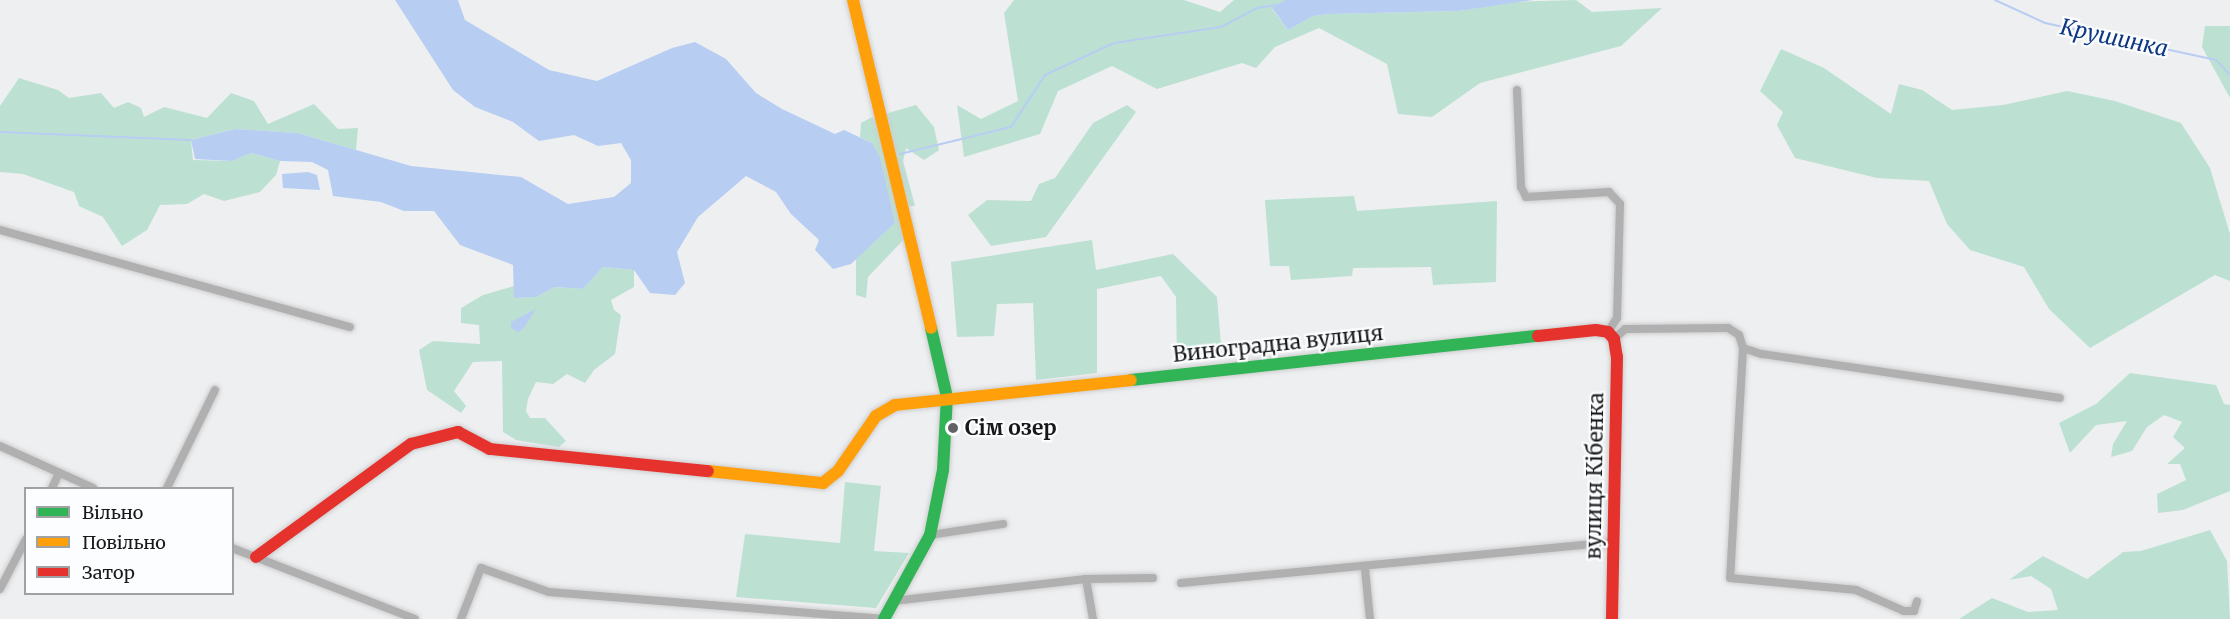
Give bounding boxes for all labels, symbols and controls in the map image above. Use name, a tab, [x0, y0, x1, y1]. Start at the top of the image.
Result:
water label: Крушинка	[2058, 14, 2170, 62]
street label: Виноградна вулиця	[1172, 320, 1384, 368]
street label: вулиця Кібенка	[1581, 392, 1609, 560]
place label: Сім озер	[965, 415, 1057, 441]
marker: Сім озер	[946, 421, 960, 435]
legend	[24, 487, 234, 595]
text: Вільно	[82, 501, 143, 524]
text: Повільно	[82, 531, 166, 554]
text: Затор	[82, 561, 135, 584]

